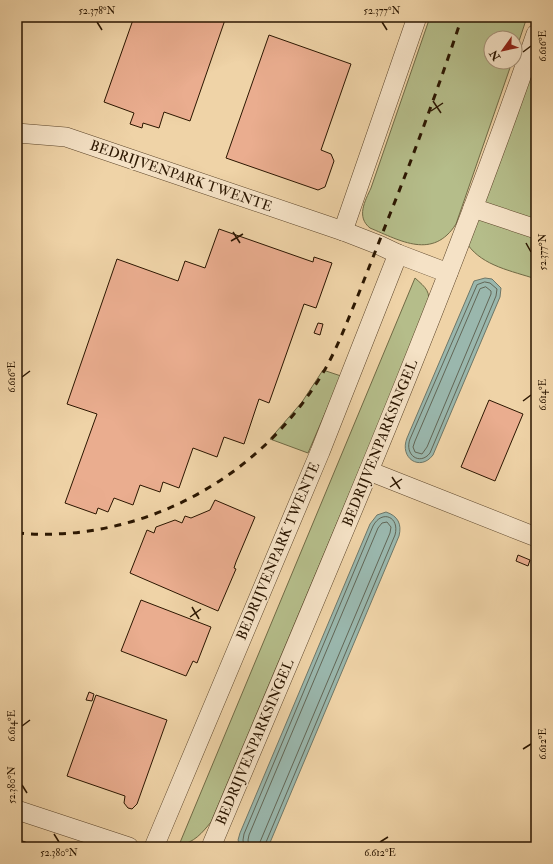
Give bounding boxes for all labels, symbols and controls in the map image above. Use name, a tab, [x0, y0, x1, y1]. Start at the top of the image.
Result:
text: 52.378°N	[79, 5, 116, 17]
text: 52.377°N	[364, 5, 400, 17]
north arrow	[483, 30, 523, 70]
text: 6.616°E	[537, 30, 549, 62]
text: N	[486, 47, 504, 64]
street label: BEDRIJVENPARK TWENTE	[88, 137, 274, 215]
text: 52.377°N	[537, 234, 549, 270]
street label: BEDRIJVENPARKSINGEL	[339, 357, 421, 529]
text: 6.616°E	[6, 361, 18, 393]
text: 6.614°E	[537, 379, 549, 411]
street label: BEDRIJVENPARK TWENTE	[233, 459, 323, 643]
street label: BEDRIJVENPARKSINGEL	[212, 657, 298, 827]
text: 6.614°E	[6, 710, 18, 742]
text: 6.612°E	[537, 728, 549, 760]
text: 52.380°N	[6, 766, 18, 804]
text: 52.380°N	[40, 847, 78, 859]
text: 6.612°E	[364, 847, 396, 859]

